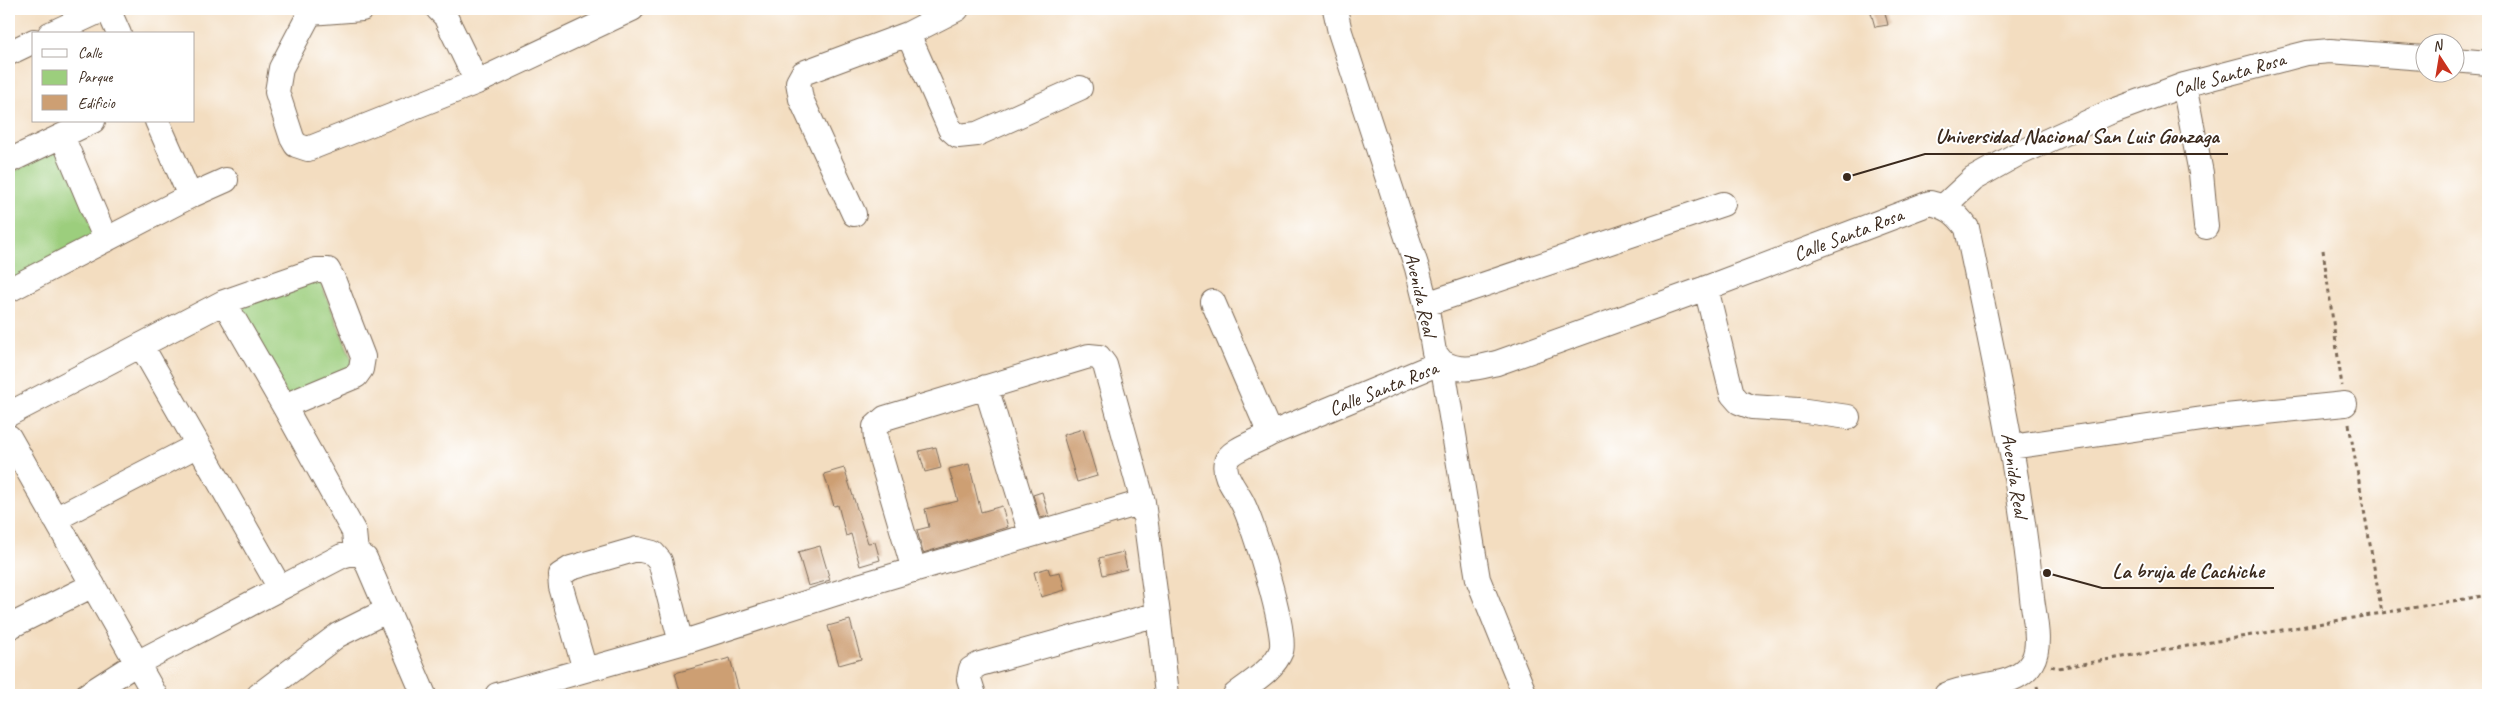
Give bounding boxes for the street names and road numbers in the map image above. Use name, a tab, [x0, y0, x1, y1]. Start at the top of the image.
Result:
street label: Calle Santa Rosa	[2170, 46, 2290, 102]
street label: Calle Santa Rosa	[1790, 202, 1908, 267]
street label: Avenida Real	[1399, 250, 1443, 342]
street label: Calle Santa Rosa	[1325, 355, 1443, 422]
street label: Avenida Real	[1996, 431, 2034, 523]

